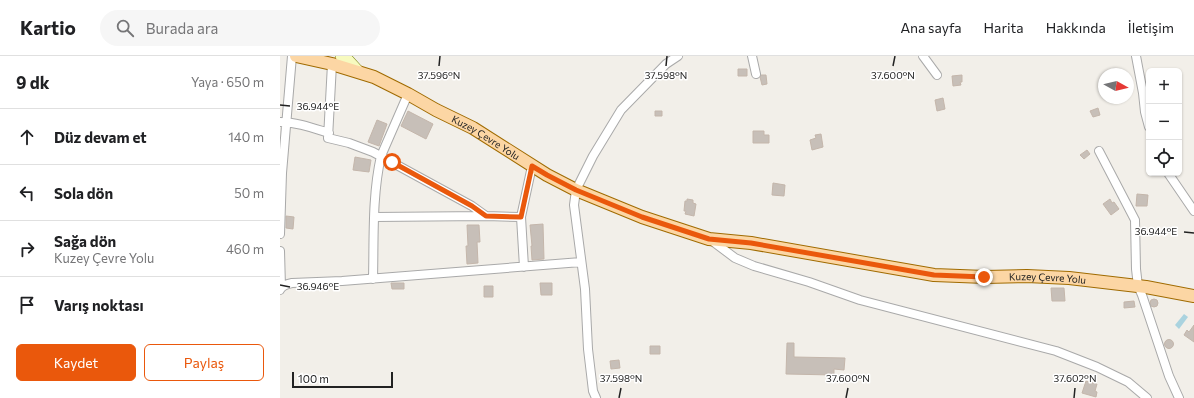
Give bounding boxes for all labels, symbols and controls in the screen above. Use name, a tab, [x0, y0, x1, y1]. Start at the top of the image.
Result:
search box	[100, 10, 380, 46]
text: Kartio	[20, 16, 76, 39]
icon: search	[114, 17, 136, 39]
text: Burada ara	[146, 19, 218, 37]
text: Ana sayfa	[900, 19, 962, 36]
text: Harita	[984, 19, 1024, 36]
text: Hakkında	[1046, 19, 1106, 36]
text: İletişim	[1128, 19, 1174, 36]
north arrow	[1098, 68, 1134, 104]
map controls	[1146, 68, 1182, 176]
button: +	[1146, 68, 1182, 104]
text: 37.596°N	[418, 69, 460, 81]
text: 37.598°N	[645, 69, 687, 81]
text: 37.600°N	[871, 69, 915, 81]
text: 9 dk	[16, 72, 49, 93]
text: Yaya · 650 m	[191, 74, 264, 90]
text: 36.944°E	[297, 100, 339, 112]
button: −	[1146, 104, 1182, 140]
street label: Kuzey Çevre Yolu	[450, 113, 522, 162]
icon: ahead	[16, 126, 38, 148]
text: Düz devam et	[54, 128, 147, 146]
text: 140 m	[228, 129, 264, 145]
button: locate	[1146, 140, 1182, 176]
route start	[383, 153, 401, 171]
icon: left	[16, 182, 38, 204]
text: Sola dön	[54, 184, 113, 202]
text: 50 m	[234, 185, 264, 201]
text: 36.944°E	[1135, 225, 1177, 237]
text: Sağa dön	[54, 232, 116, 250]
icon: right	[16, 238, 38, 260]
text: 460 m	[226, 241, 264, 257]
text: Kuzey Çevre Yolu	[54, 250, 154, 266]
route end	[975, 268, 993, 286]
street label: Kuzey Çevre Yolu	[1009, 270, 1087, 286]
text: 36.946°E	[297, 280, 339, 292]
icon: arrive	[16, 294, 38, 316]
text: Varış noktası	[54, 296, 144, 314]
button: Kaydet	[16, 344, 136, 381]
button: Paylaş	[144, 344, 264, 381]
scale bar	[292, 370, 393, 389]
text: 100 m	[298, 372, 329, 385]
text: 37.598°N	[600, 372, 642, 384]
text: 37.600°N	[826, 372, 870, 384]
text: 37.602°N	[1054, 372, 1096, 384]

